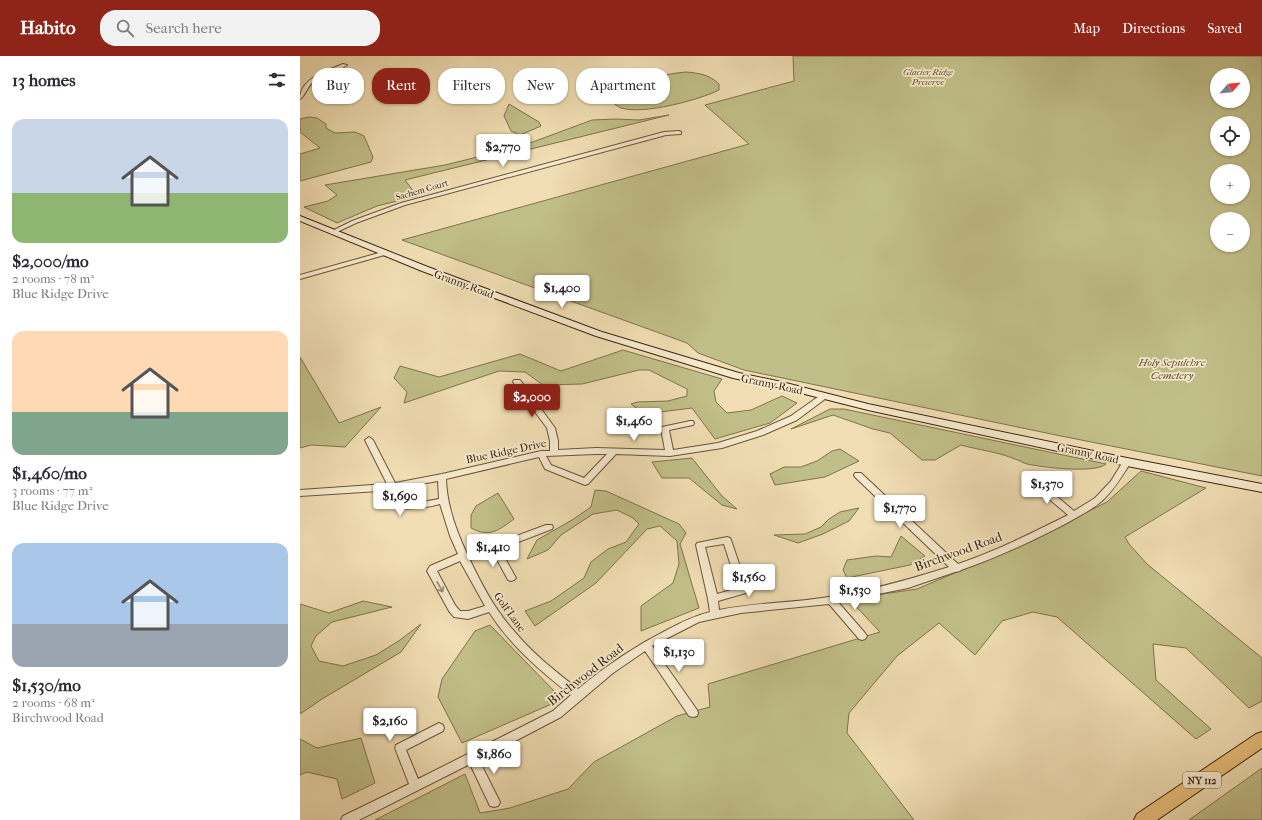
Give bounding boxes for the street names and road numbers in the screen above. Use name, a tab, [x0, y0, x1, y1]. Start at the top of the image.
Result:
street label: Sachem Court	[395, 177, 450, 202]
street label: Granny Road	[432, 268, 496, 302]
street label: Granny Road	[740, 372, 805, 398]
street label: Blue Ridge Drive	[465, 437, 548, 466]
street label: Granny Road	[1056, 441, 1121, 467]
street label: Birchwood Road	[912, 528, 1005, 574]
street label: Golf Lane	[491, 590, 529, 635]
street label: Birchwood Road	[544, 640, 627, 709]
road number: NY 112	[1183, 772, 1221, 788]

